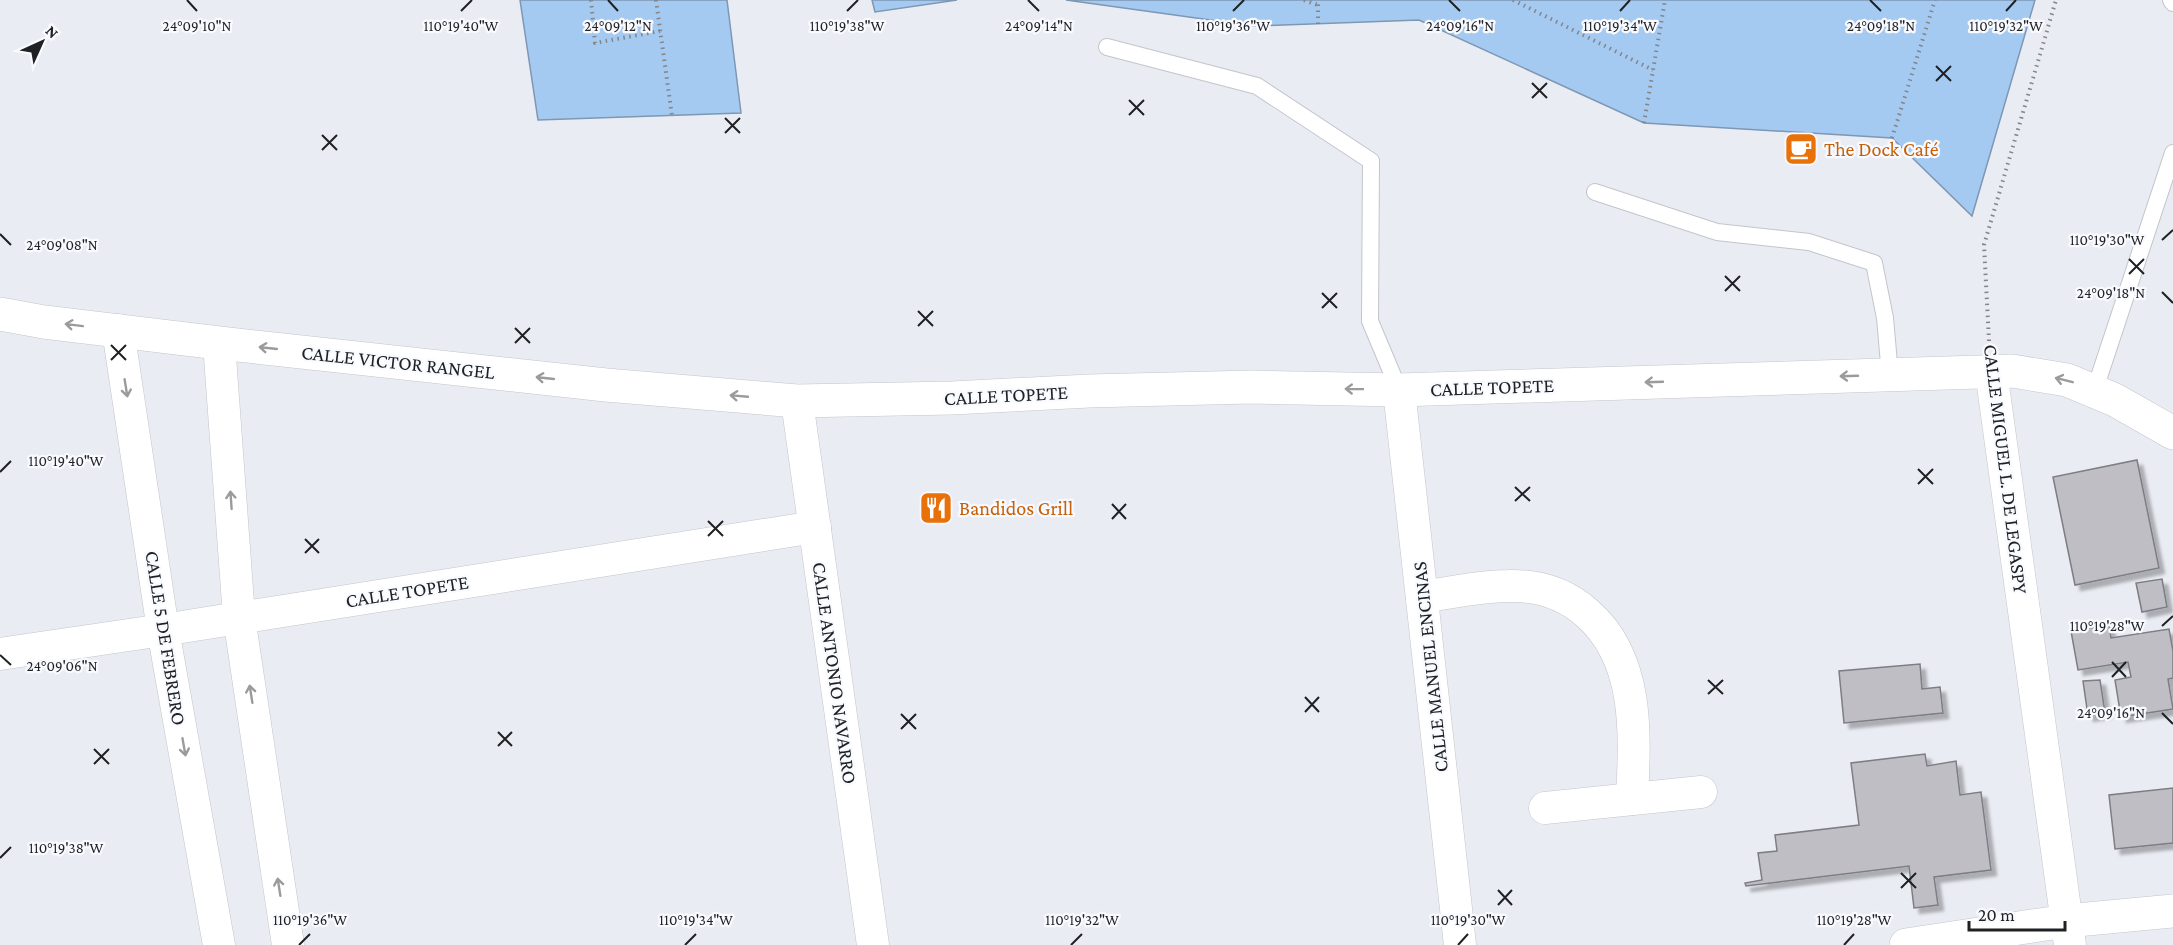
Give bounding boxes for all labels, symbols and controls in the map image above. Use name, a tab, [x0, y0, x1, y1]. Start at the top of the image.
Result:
north arrow	[12, 12, 72, 72]
text: 24°09'10"N	[163, 18, 232, 34]
text: 110°19'40"W	[424, 18, 499, 34]
text: 24°09'12"N	[584, 18, 652, 34]
text: 110°19'38"W	[810, 18, 884, 34]
text: 24°09'14"N	[1005, 18, 1073, 34]
text: 110°19'36"W	[1196, 18, 1270, 34]
text: 24°09'16"N	[1426, 18, 1494, 34]
text: 110°19'34"W	[1583, 18, 1657, 34]
text: 24°09'18"N	[1847, 18, 1915, 34]
text: 110°19'32"W	[1969, 18, 2043, 34]
text: N	[42, 22, 62, 42]
cafe icon: The Dock Café	[1783, 131, 1819, 167]
place label: The Dock Café	[1824, 138, 1939, 160]
text: 110°19'30"W	[2070, 232, 2145, 248]
text: 24°09'08"N	[26, 237, 98, 253]
text: 24°09'18"N	[2077, 285, 2145, 301]
one-way arrow	[64, 319, 84, 330]
street label: CALLE VICTOR RANGEL	[300, 341, 496, 383]
one-way arrow	[258, 342, 278, 353]
street label: CALLE MIGUEL L. DE LEGASPY	[1980, 343, 2032, 595]
one-way arrow	[1839, 370, 1859, 382]
one-way arrow	[535, 372, 555, 383]
street label: CALLE TOPETE	[1430, 374, 1555, 400]
one-way arrow	[2055, 374, 2074, 386]
one-way arrow	[1645, 376, 1665, 388]
one-way arrow	[121, 378, 132, 398]
street label: CALLE TOPETE	[943, 381, 1069, 409]
one-way arrow	[1345, 383, 1365, 395]
one-way arrow	[730, 390, 750, 401]
text: 110°19'40"W	[29, 453, 104, 469]
restaurant icon: Bandidos Grill	[918, 490, 954, 526]
one-way arrow	[225, 491, 236, 511]
place label: Bandidos Grill	[959, 497, 1073, 519]
street label: CALLE 5 DE FEBRERO	[141, 549, 191, 727]
street label: CALLE ANTONIO NAVARRO	[809, 561, 861, 785]
street label: CALLE MANUEL ENCINAS	[1408, 561, 1452, 773]
street label: CALLE TOPETE	[344, 570, 470, 612]
text: 110°19'28"W	[2070, 618, 2145, 634]
text: 24°09'06"N	[26, 658, 98, 674]
one-way arrow	[245, 685, 256, 705]
text: 24°09'16"N	[2077, 705, 2145, 721]
one-way arrow	[179, 736, 190, 756]
text: 110°19'38"W	[29, 840, 103, 856]
one-way arrow	[274, 878, 285, 898]
scale bar	[1969, 894, 2065, 932]
text: 20 m	[1978, 905, 2015, 925]
text: 110°19'36"W	[273, 912, 347, 928]
text: 110°19'34"W	[659, 912, 733, 928]
text: 110°19'32"W	[1045, 912, 1119, 928]
text: 110°19'30"W	[1431, 912, 1506, 928]
text: 110°19'28"W	[1817, 912, 1892, 928]

